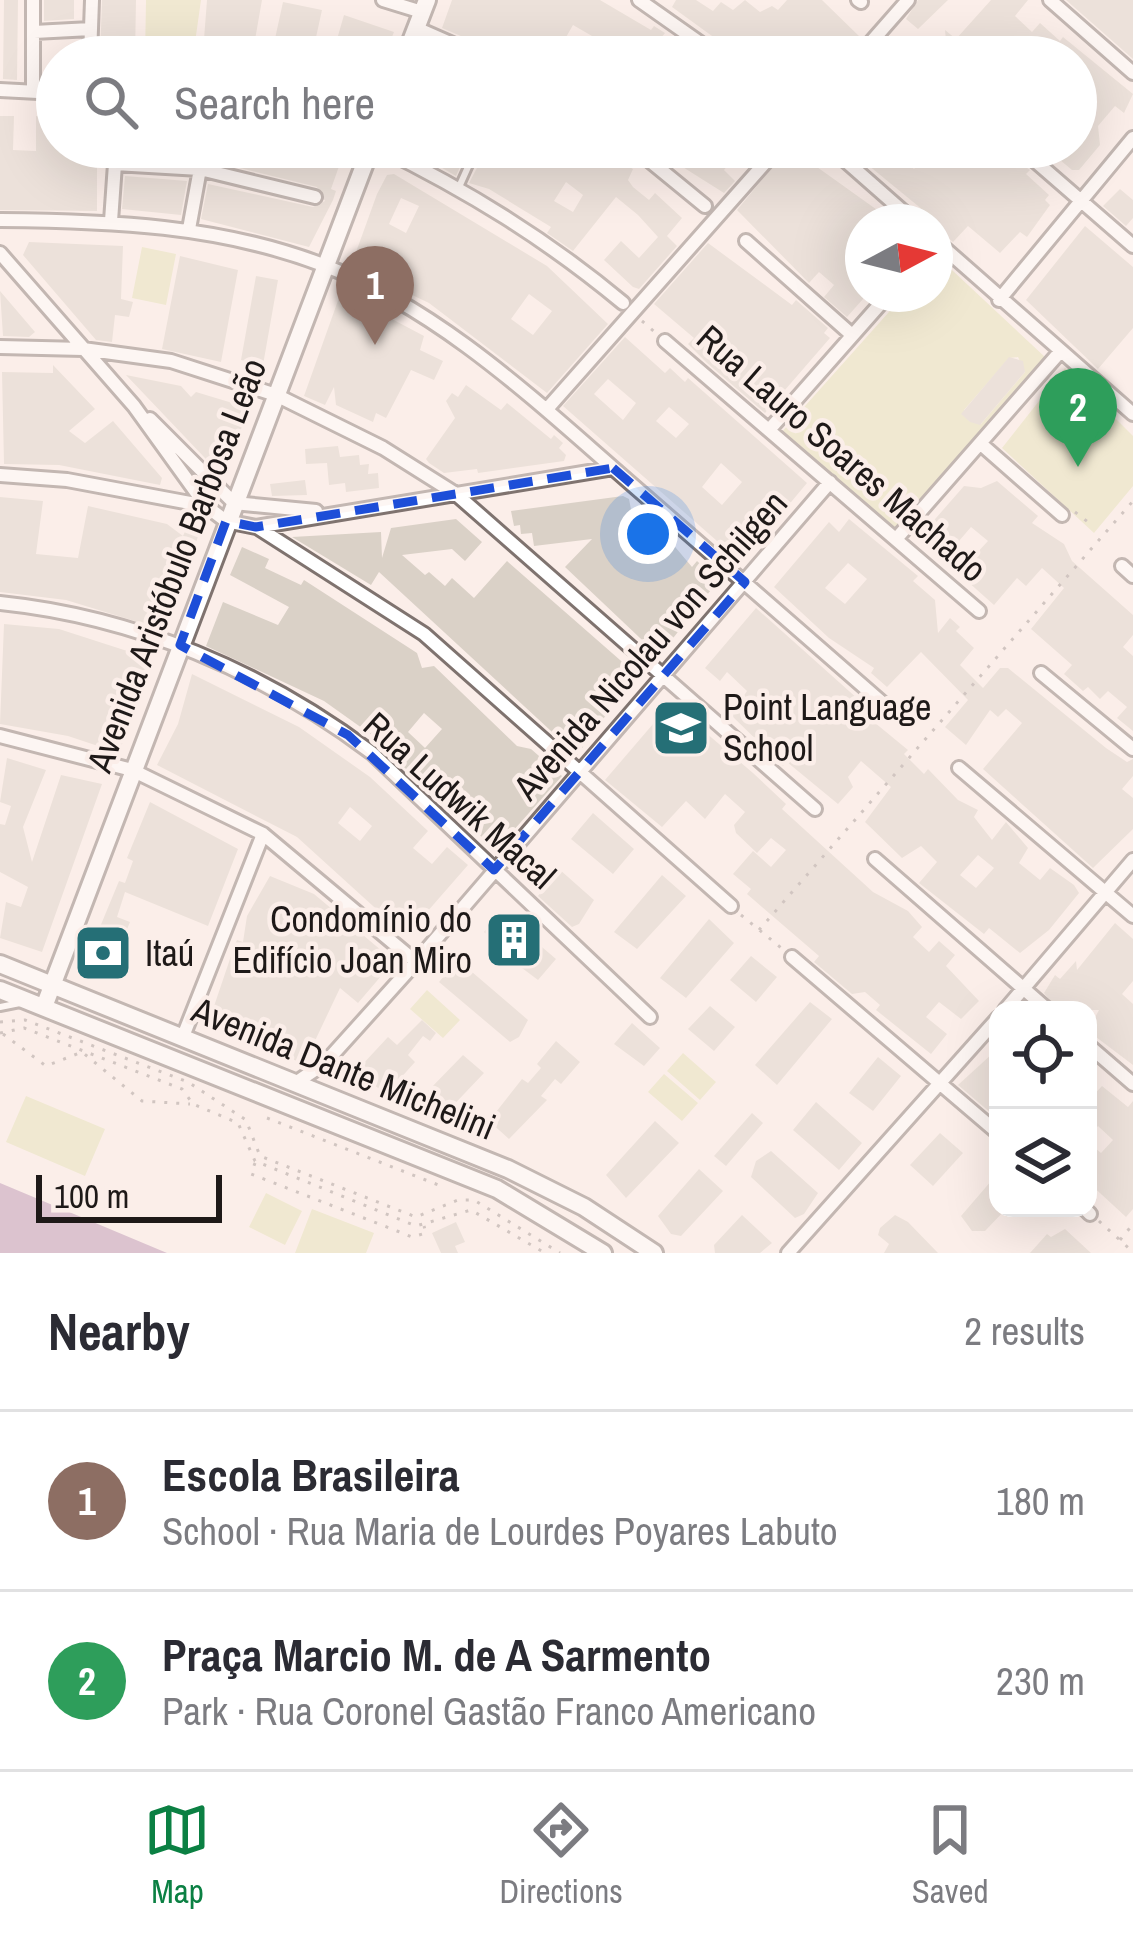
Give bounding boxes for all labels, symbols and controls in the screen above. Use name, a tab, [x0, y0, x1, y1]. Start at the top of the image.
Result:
search box	[36, 36, 1097, 168]
icon: search	[78, 69, 144, 135]
text: Search here	[174, 72, 375, 133]
north arrow	[845, 204, 953, 312]
pin: 1	[336, 246, 414, 345]
street label: Rua Lauro Soares Machado	[687, 314, 997, 592]
street label: Avenida Aristóbulo Barbosa Leão	[75, 351, 277, 780]
pin: 2	[1039, 368, 1117, 467]
street label: Avenida Nicolau von Schilgen	[502, 480, 798, 811]
your location	[618, 504, 678, 564]
place label: Point Language School	[723, 683, 931, 772]
school or university icon: Point Language School	[650, 697, 712, 759]
street label: Rua Ludwik Macal	[354, 701, 566, 899]
place label: Condomínio do Edifício Joan Miro	[232, 895, 472, 984]
building icon: Condomínio do Edifício Joan Miro	[483, 909, 545, 971]
bank icon: Itaú	[72, 922, 134, 984]
place label: Itaú	[145, 929, 194, 977]
street label: Avenida Dante Michelini	[184, 985, 503, 1151]
map controls	[989, 1001, 1097, 1217]
button: locate	[989, 1001, 1097, 1109]
button: layers	[989, 1109, 1097, 1217]
scale bar	[36, 1169, 222, 1222]
text: 100 m	[54, 1174, 129, 1218]
text: Nearby	[48, 1297, 190, 1366]
text: 2 results	[964, 1305, 1085, 1357]
text: Escola Brasileira	[162, 1444, 459, 1505]
text: 1	[78, 1475, 96, 1527]
text: 180 m	[996, 1475, 1085, 1527]
text: School · Rua Maria de Lourdes Poyares Labuto	[162, 1505, 838, 1557]
text: Praça Marcio M. de A Sarmento	[162, 1624, 711, 1685]
text: 2	[78, 1655, 96, 1707]
text: 230 m	[996, 1655, 1085, 1707]
text: Park · Rua Coronel Gastão Franco Americano	[162, 1685, 816, 1737]
tab: Map	[144, 1797, 210, 1913]
tab: Directions	[499, 1797, 623, 1913]
tab: Saved	[912, 1797, 988, 1913]

